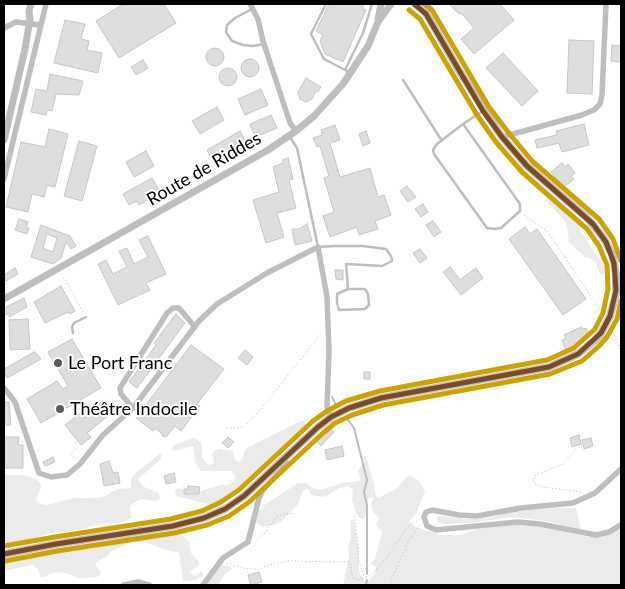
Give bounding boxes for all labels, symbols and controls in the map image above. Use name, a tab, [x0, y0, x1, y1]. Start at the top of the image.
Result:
street label: Route de Riddes	[143, 128, 265, 210]
place label: Le Port Franc	[68, 352, 172, 374]
marker: Le Port Franc	[52, 357, 64, 369]
place label: Théâtre Indocile	[70, 398, 198, 420]
marker: Théâtre Indocile	[54, 403, 66, 415]

